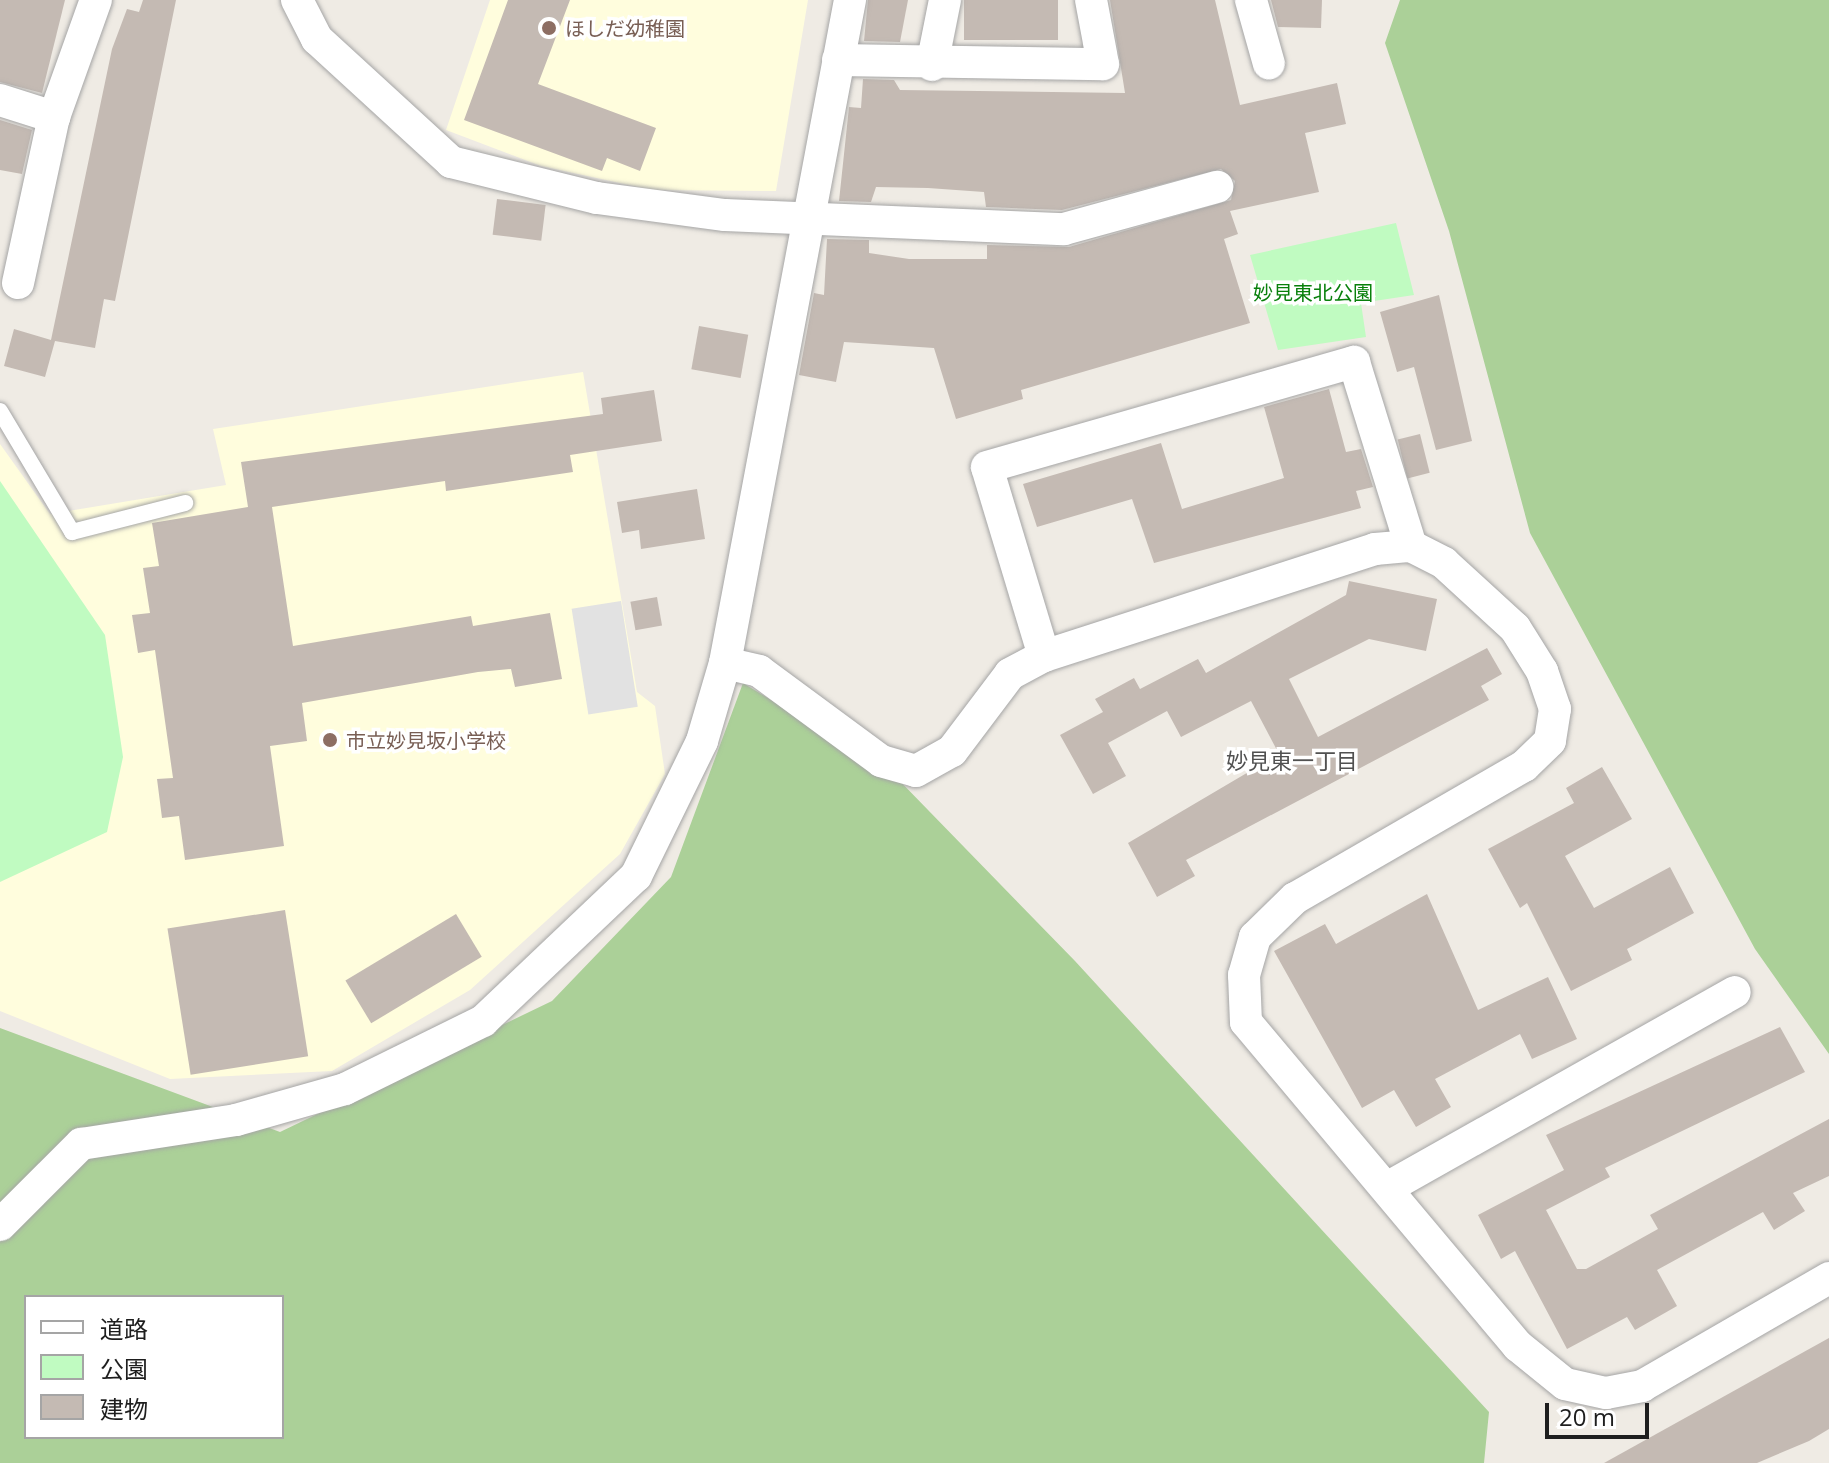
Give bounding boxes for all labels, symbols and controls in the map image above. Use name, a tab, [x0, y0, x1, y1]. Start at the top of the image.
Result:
place label: ほしだ幼稚園	[565, 16, 685, 40]
marker: ほしだ幼稚園	[540, 19, 558, 37]
park label: 妙見東北公園	[1253, 280, 1373, 304]
place label: 市立妙見坂小学校	[346, 728, 506, 752]
marker: 市立妙見坂小学校	[321, 731, 339, 749]
district label: 妙見東一丁目	[1226, 748, 1358, 774]
legend	[24, 1295, 284, 1439]
text: 道路	[100, 1312, 148, 1345]
text: 公園	[100, 1352, 148, 1385]
scale bar	[1549, 1387, 1653, 1437]
text: 建物	[100, 1392, 148, 1425]
text: 20 m	[1559, 1400, 1615, 1433]

